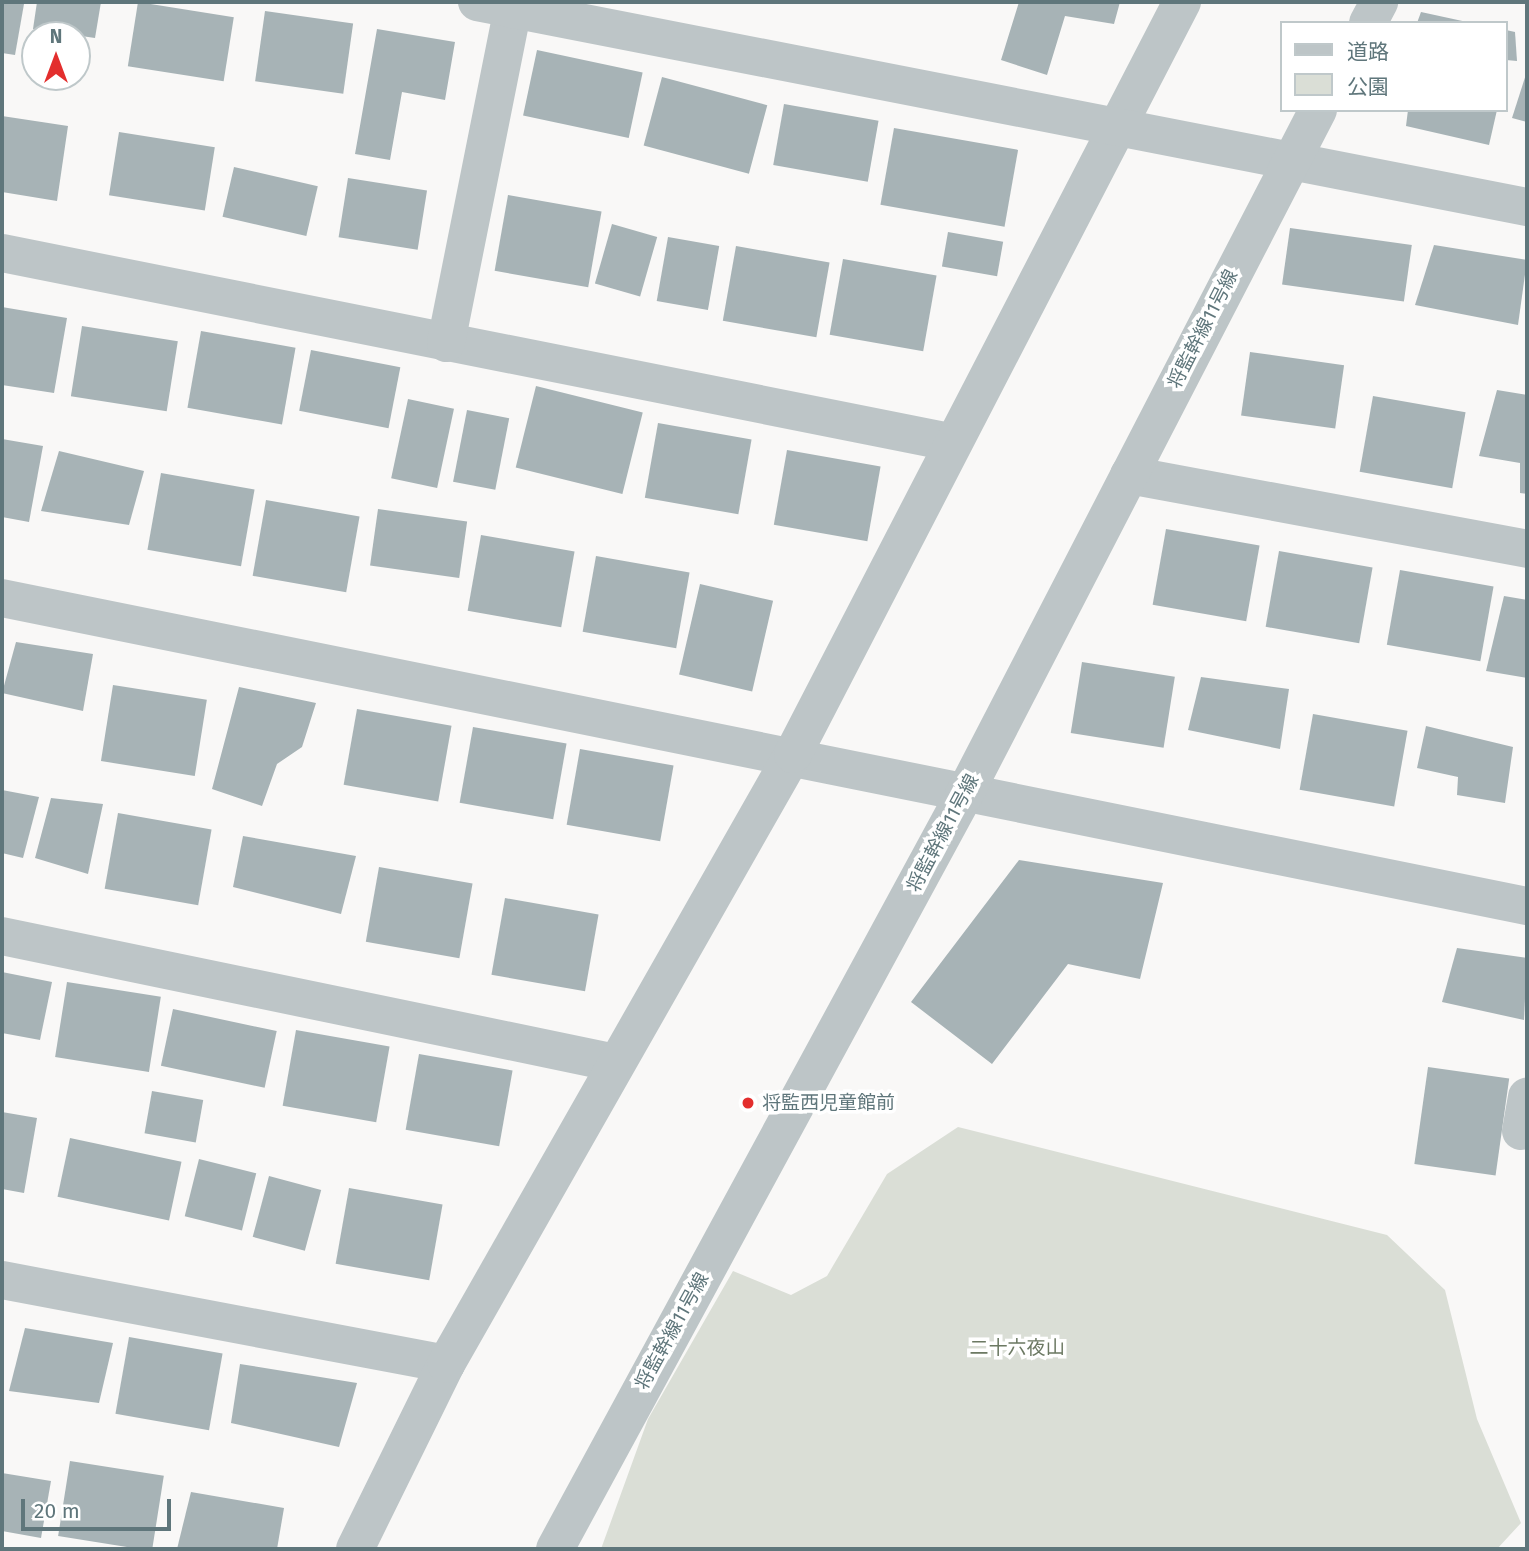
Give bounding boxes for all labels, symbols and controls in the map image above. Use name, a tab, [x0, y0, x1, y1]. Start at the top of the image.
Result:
north arrow	[21, 21, 91, 91]
legend	[1280, 21, 1508, 112]
text: N	[50, 25, 62, 48]
text: 道路	[1347, 39, 1389, 65]
text: 公園	[1347, 74, 1389, 100]
street label: 将監幹線11号線	[1163, 266, 1243, 392]
street label: 将監幹線11号線	[902, 770, 984, 896]
place label: 将監西児童館前	[762, 1092, 895, 1114]
marker: 将監西児童館前	[740, 1095, 756, 1111]
street label: 将監幹線11号線	[630, 1269, 714, 1393]
park label: 二十六夜山	[970, 1337, 1064, 1359]
scale bar	[24, 1484, 175, 1528]
text: 20 m	[34, 1498, 80, 1524]

